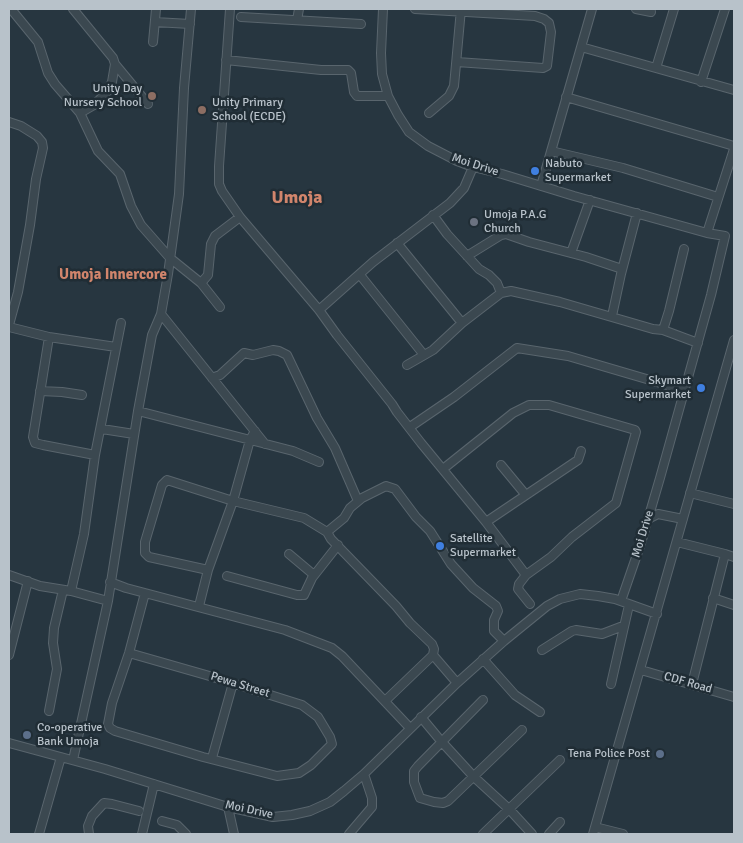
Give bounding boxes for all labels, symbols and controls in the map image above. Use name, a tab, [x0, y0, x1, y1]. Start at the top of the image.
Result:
place label: Unity Day Nursery School	[64, 82, 142, 110]
marker: Unity Day Nursery School	[146, 90, 158, 102]
place label: Unity Primary School (ECDE)	[212, 96, 286, 124]
marker: Unity Primary School (ECDE)	[196, 104, 208, 116]
street label: Moi Drive	[450, 151, 500, 179]
place label: Nabuto Supermarket	[545, 157, 611, 185]
marker: Nabuto Supermarket	[529, 165, 541, 177]
district label: Umoja	[272, 187, 322, 209]
place label: Umoja P.A.G Church	[484, 208, 547, 236]
marker: Umoja P.A.G Church	[468, 216, 480, 228]
district label: Umoja Innercore	[59, 266, 167, 284]
place label: Skymart Supermarket	[625, 374, 691, 402]
marker: Skymart Supermarket	[695, 382, 707, 394]
street label: Moi Drive	[629, 509, 657, 559]
place label: Satellite Supermarket	[450, 532, 516, 560]
marker: Satellite Supermarket	[434, 540, 446, 552]
street label: Pewa Street	[209, 669, 271, 701]
street label: CDF Road	[662, 669, 714, 697]
place label: Co-operative Bank Umoja	[37, 721, 102, 749]
marker: Co-operative Bank Umoja	[21, 729, 33, 741]
place label: Tena Police Post	[568, 747, 650, 761]
marker: Tena Police Post	[654, 748, 666, 760]
street label: Moi Drive	[224, 798, 274, 822]

